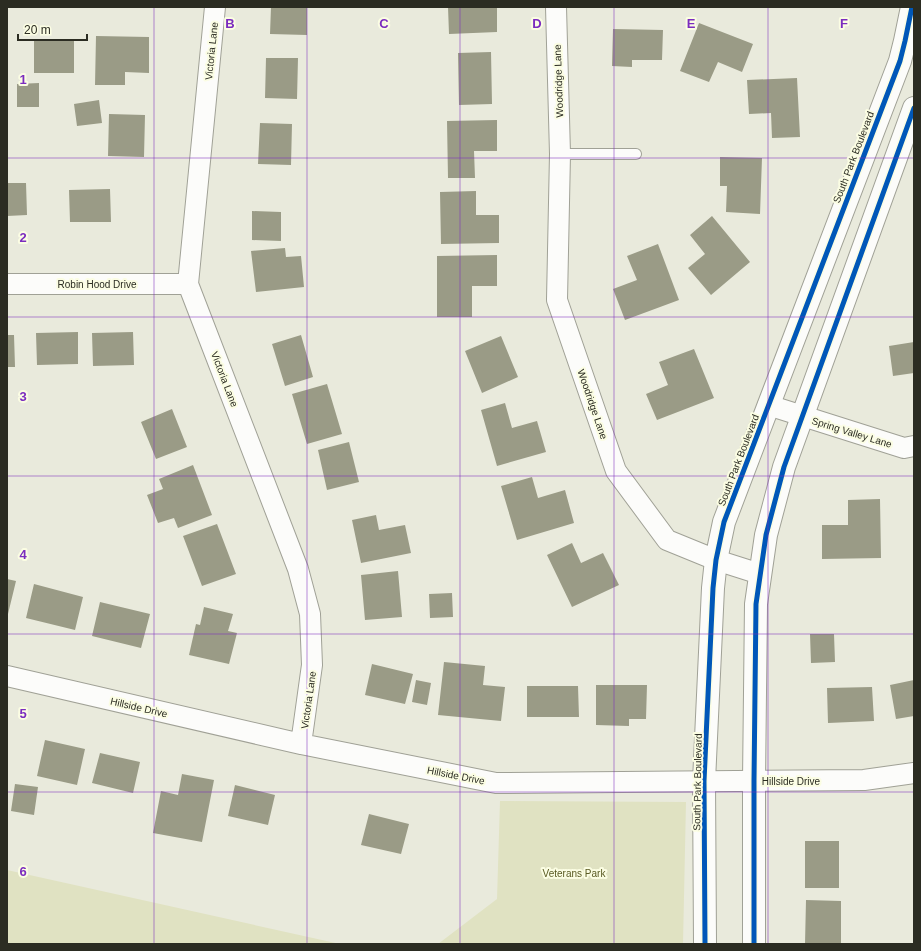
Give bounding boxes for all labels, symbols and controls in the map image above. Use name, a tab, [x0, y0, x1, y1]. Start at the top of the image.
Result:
scale bar	[18, 16, 87, 42]
text: B	[225, 16, 235, 31]
text: C	[379, 16, 389, 31]
text: D	[532, 16, 542, 31]
text: E	[687, 16, 696, 31]
text: F	[840, 16, 848, 31]
street label: Victoria Lane	[203, 21, 220, 81]
text: 20 m	[24, 23, 51, 37]
street label: Woodridge Lane	[552, 44, 565, 118]
text: 1	[19, 72, 27, 87]
street label: South Park Boulevard	[831, 110, 876, 205]
text: 2	[19, 230, 27, 245]
street label: Robin Hood Drive	[58, 279, 137, 290]
street label: Victoria Lane	[209, 350, 240, 409]
street label: Woodridge Lane	[575, 368, 610, 441]
text: 3	[19, 389, 27, 404]
street label: South Park Boulevard	[716, 413, 761, 508]
street label: Spring Valley Lane	[810, 415, 894, 450]
text: 4	[19, 547, 27, 562]
street label: Victoria Lane	[299, 670, 318, 730]
street label: Hillside Drive	[109, 696, 169, 720]
text: 5	[19, 706, 27, 721]
street label: South Park Boulevard	[691, 733, 704, 831]
street label: Hillside Drive	[426, 765, 486, 787]
street label: Hillside Drive	[762, 776, 821, 787]
text: 6	[19, 864, 27, 879]
park label: Veterans Park	[543, 868, 606, 879]

